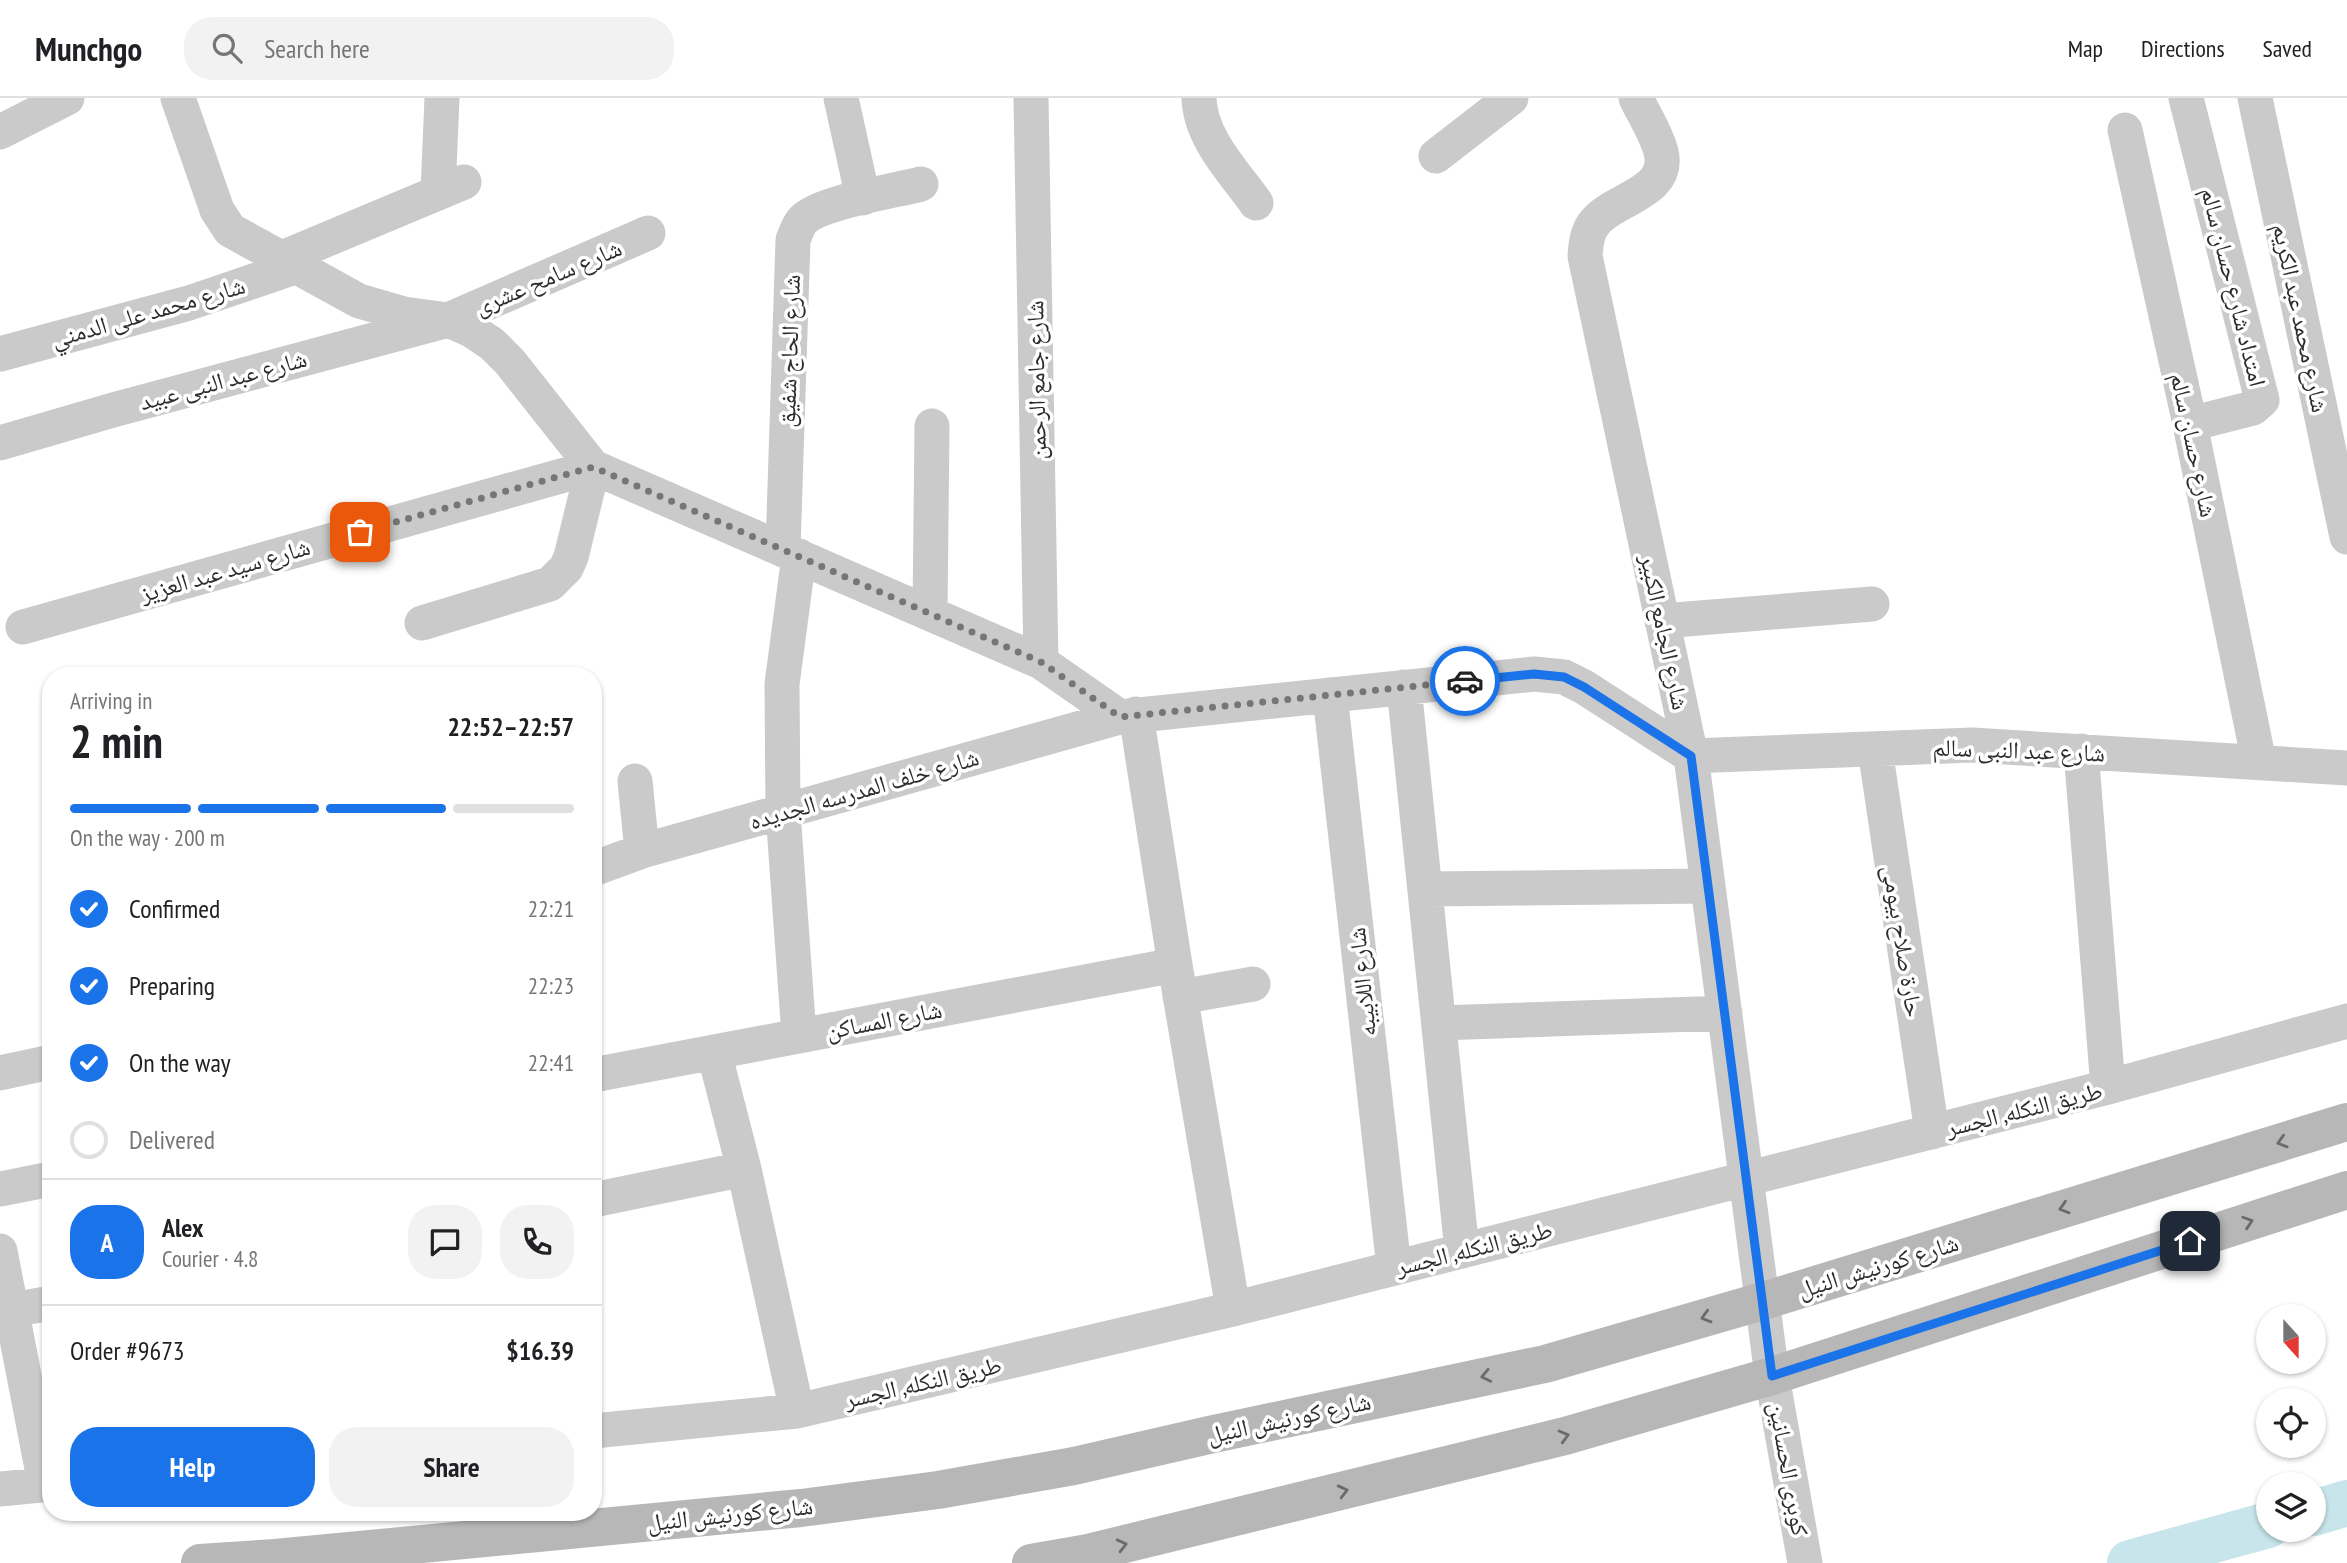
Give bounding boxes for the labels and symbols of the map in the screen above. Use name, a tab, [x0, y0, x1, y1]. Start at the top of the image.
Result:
street label: امتداد شارع حسان سالم	[2193, 184, 2274, 390]
street label: شارع محمد عبد الكريم	[2265, 221, 2336, 415]
street label: شارع سامح عشرى	[470, 232, 626, 322]
street label: شارع محمد على الدمني	[47, 270, 250, 358]
street label: شارع الحاج شفيق	[771, 274, 807, 428]
street label: شارع جامع الرحمن	[1019, 300, 1053, 460]
street label: شارع عبد النبى عبيد	[136, 343, 310, 417]
street label: شارع حسان سالم	[2163, 370, 2224, 520]
pin	[330, 502, 390, 562]
street label: شارع سيد عبد العزيز	[135, 531, 314, 609]
street label: شارع الجامع الكبير	[1633, 550, 1697, 713]
courier	[1430, 646, 1500, 716]
street label: شارع عبد النبى سالم	[1932, 732, 2106, 769]
street label: شارع خلف المدرسه الجديده	[746, 741, 982, 837]
street label: حارة صلاح بيومى	[1876, 863, 1930, 1019]
street label: شارع اللابيبه	[1341, 926, 1383, 1038]
street label: شارع المساكن	[823, 994, 945, 1046]
street label: طريق النكله, الجسر	[1942, 1075, 2105, 1144]
one-way arrow	[2276, 1133, 2288, 1148]
one-way arrow	[2059, 1200, 2071, 1215]
pin	[2160, 1211, 2220, 1271]
street label: طريق النكله, الجسر	[1392, 1214, 1555, 1283]
one-way arrow	[2242, 1216, 2254, 1230]
street label: شارع كورنيش النيل	[1794, 1227, 1962, 1305]
north arrow	[2256, 1304, 2326, 1374]
one-way arrow	[1700, 1309, 1712, 1324]
street label: طريق النكله, الجسر	[840, 1349, 1005, 1415]
one-way arrow	[1480, 1368, 1492, 1383]
street label: شارع كورنيش النيل	[1204, 1386, 1374, 1450]
street label: كوبرى الحسانين	[1762, 1400, 1816, 1538]
one-way arrow	[1557, 1430, 1569, 1444]
one-way arrow	[1337, 1485, 1349, 1499]
street label: شارع كورنيش النيل	[646, 1490, 814, 1538]
one-way arrow	[1116, 1539, 1128, 1553]

